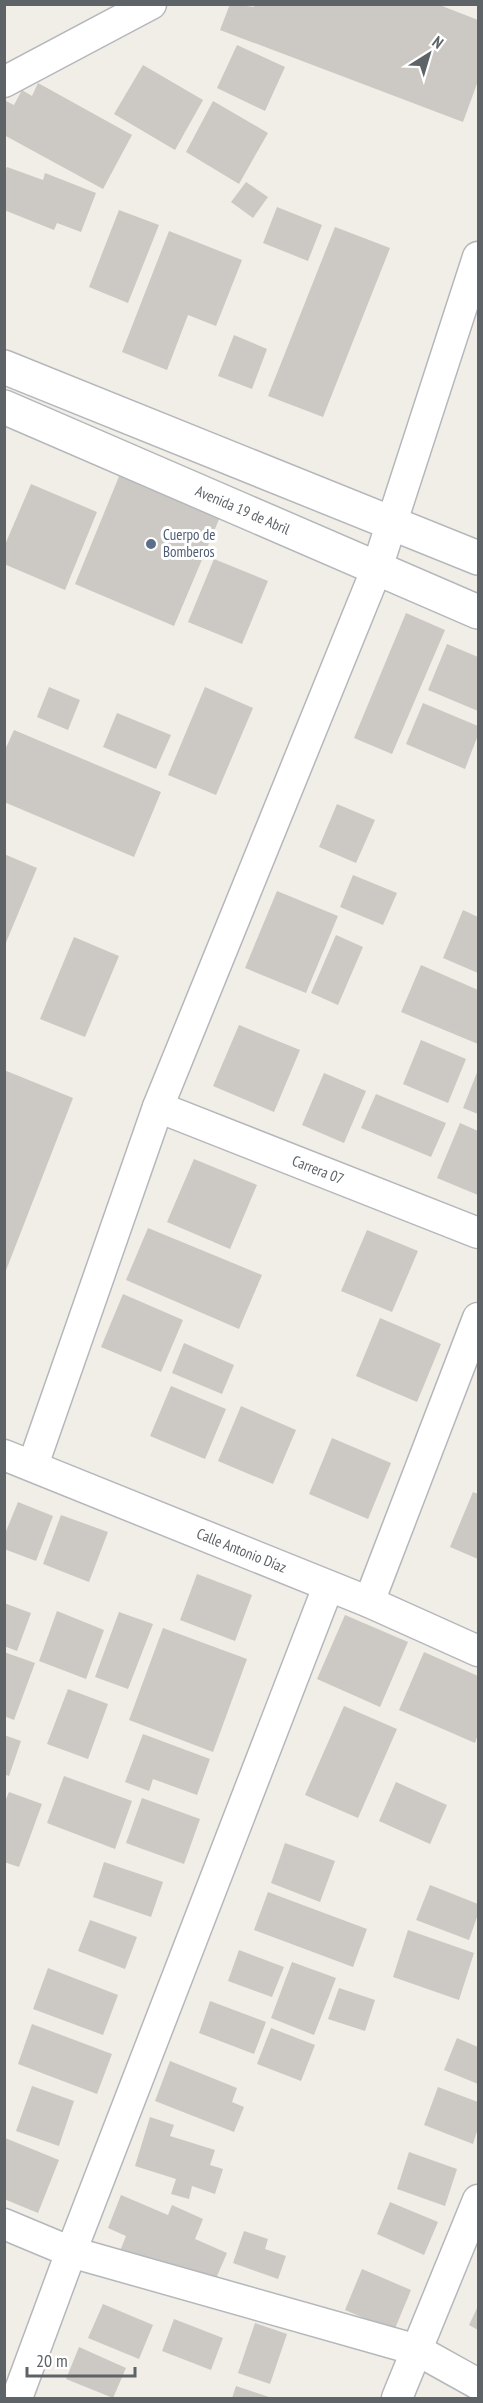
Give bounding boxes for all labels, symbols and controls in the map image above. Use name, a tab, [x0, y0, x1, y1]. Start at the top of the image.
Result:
north arrow	[399, 24, 459, 84]
text: N	[429, 31, 447, 53]
street label: Avenida 19 de Abril	[193, 481, 293, 539]
place label: Cuerpo de Bomberos	[163, 525, 215, 561]
marker: Cuerpo de Bomberos	[144, 537, 158, 551]
street label: Carrera 07	[290, 1151, 347, 1188]
street label: Calle Antonio Díaz	[194, 1524, 289, 1577]
scale bar	[27, 2340, 135, 2378]
text: 20 m	[36, 2349, 68, 2372]

